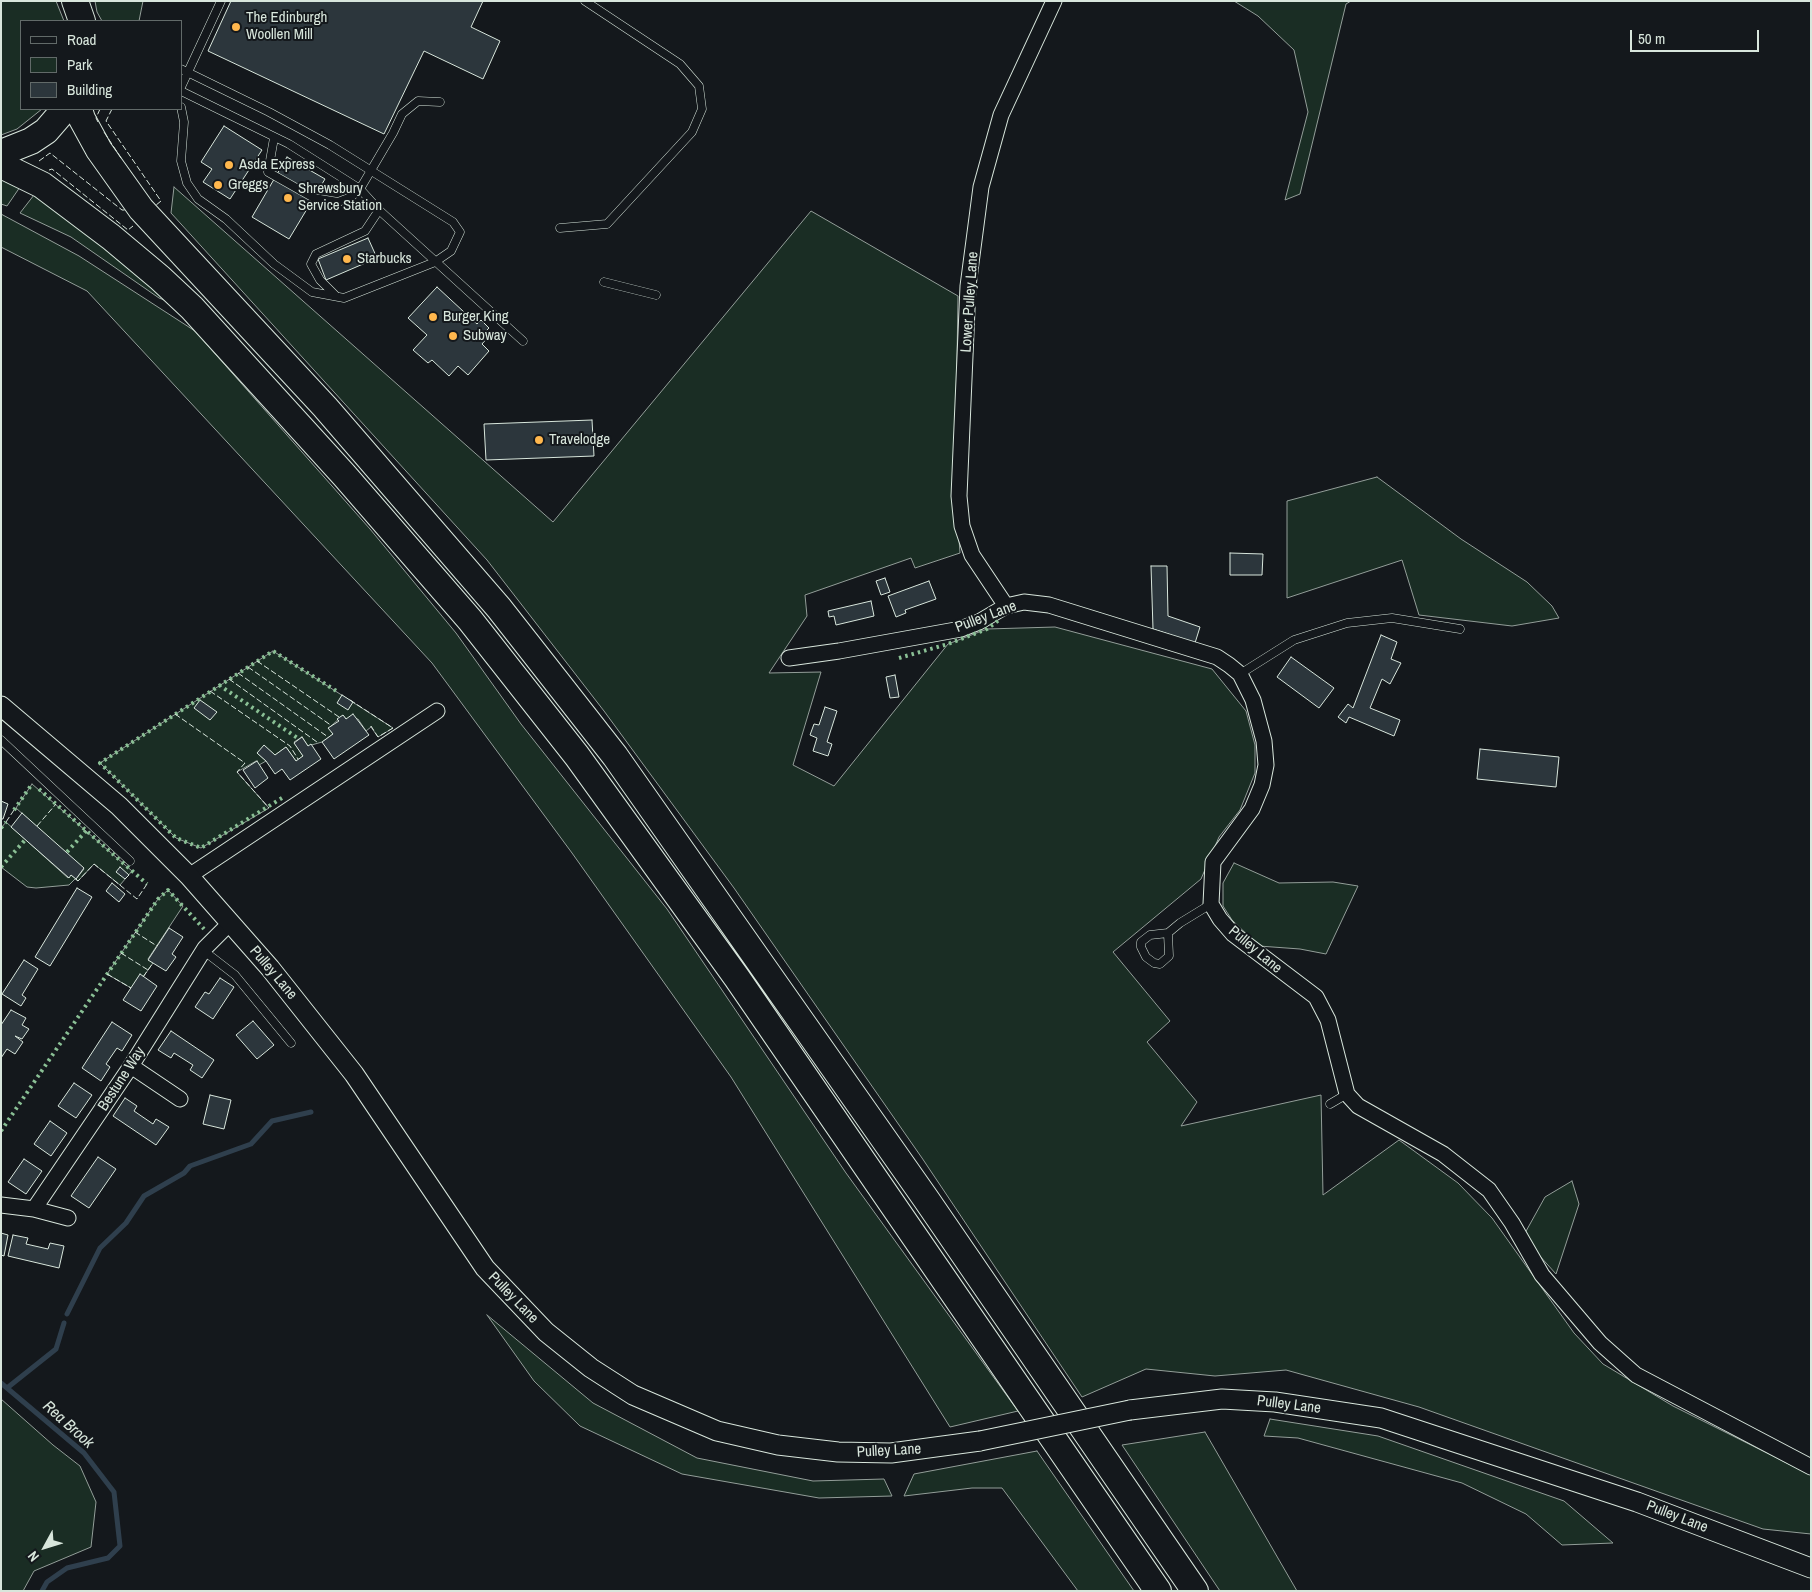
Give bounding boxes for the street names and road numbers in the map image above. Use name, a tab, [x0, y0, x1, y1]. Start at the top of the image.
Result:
street label: Lower Pulley Lane	[957, 251, 983, 353]
street label: Pulley Lane	[953, 597, 1019, 637]
street label: Pulley Lane	[1225, 922, 1285, 978]
street label: Pulley Lane	[245, 943, 301, 1003]
street label: Bestune Way	[95, 1044, 149, 1114]
street label: Pulley Lane	[484, 1269, 542, 1327]
street label: Pulley Lane	[1256, 1392, 1322, 1418]
street label: Pulley Lane	[856, 1440, 922, 1462]
street label: Pulley Lane	[1644, 1497, 1710, 1537]

